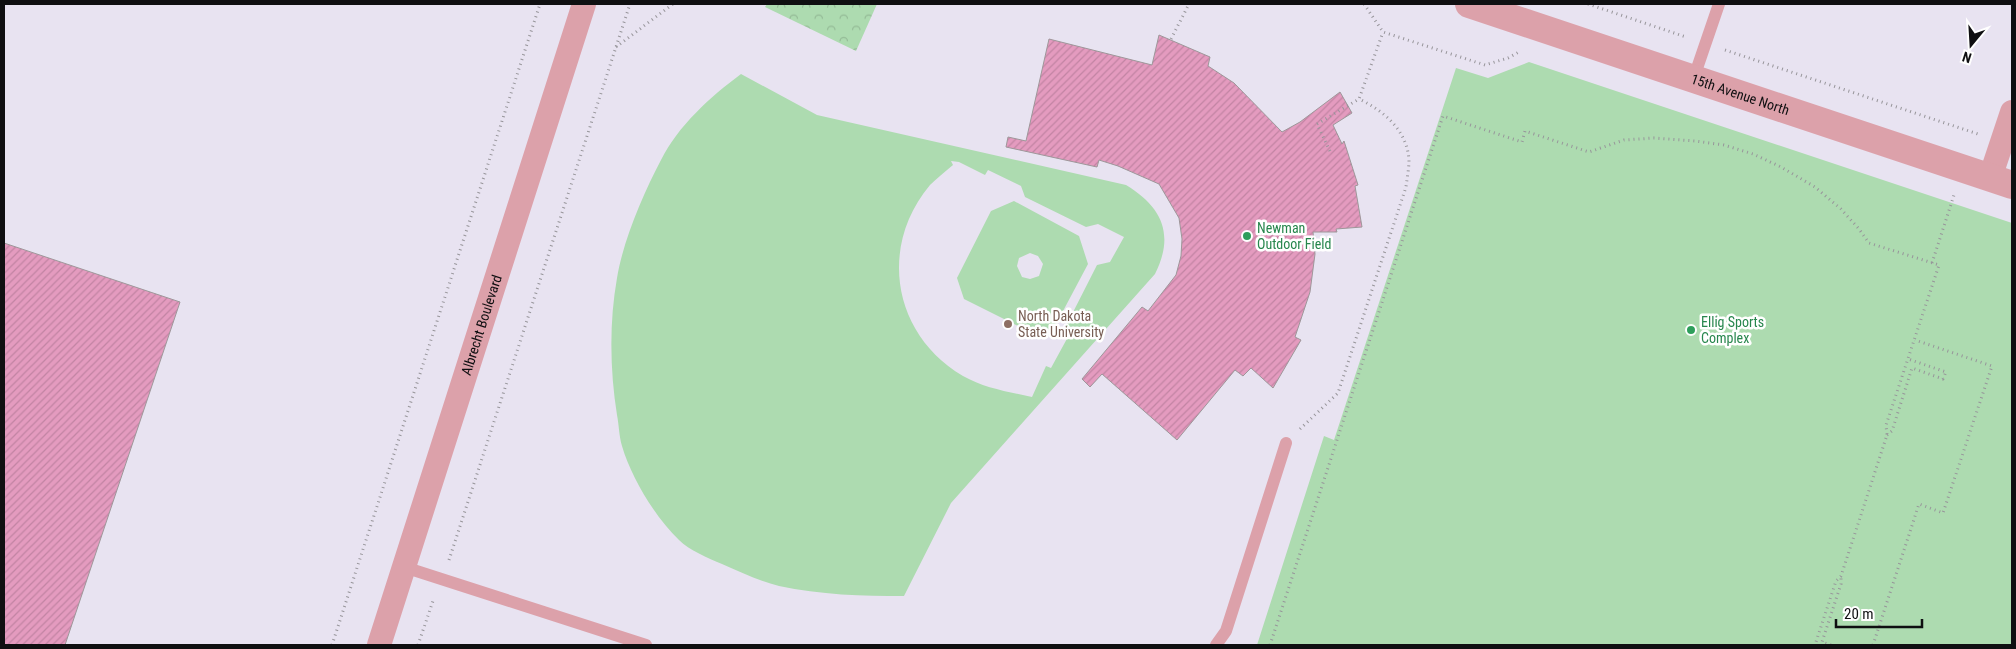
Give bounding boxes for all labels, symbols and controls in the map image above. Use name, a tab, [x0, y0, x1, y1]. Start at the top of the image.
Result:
north arrow	[1946, 20, 1996, 70]
text: N	[1960, 48, 1974, 66]
street label: 15th Avenue North	[1689, 71, 1792, 118]
place label: Newman Outdoor Field	[1257, 220, 1331, 252]
marker: Newman Outdoor Field	[1241, 230, 1253, 242]
street label: Albrecht Boulevard	[458, 273, 505, 377]
place label: North Dakota State University	[1018, 308, 1104, 340]
place label: Ellig Sports Complex	[1701, 314, 1764, 346]
marker: North Dakota State University	[1002, 318, 1014, 330]
marker: Ellig Sports Complex	[1685, 324, 1697, 336]
scale bar	[1836, 596, 1922, 628]
text: 20 m	[1844, 605, 1874, 623]

